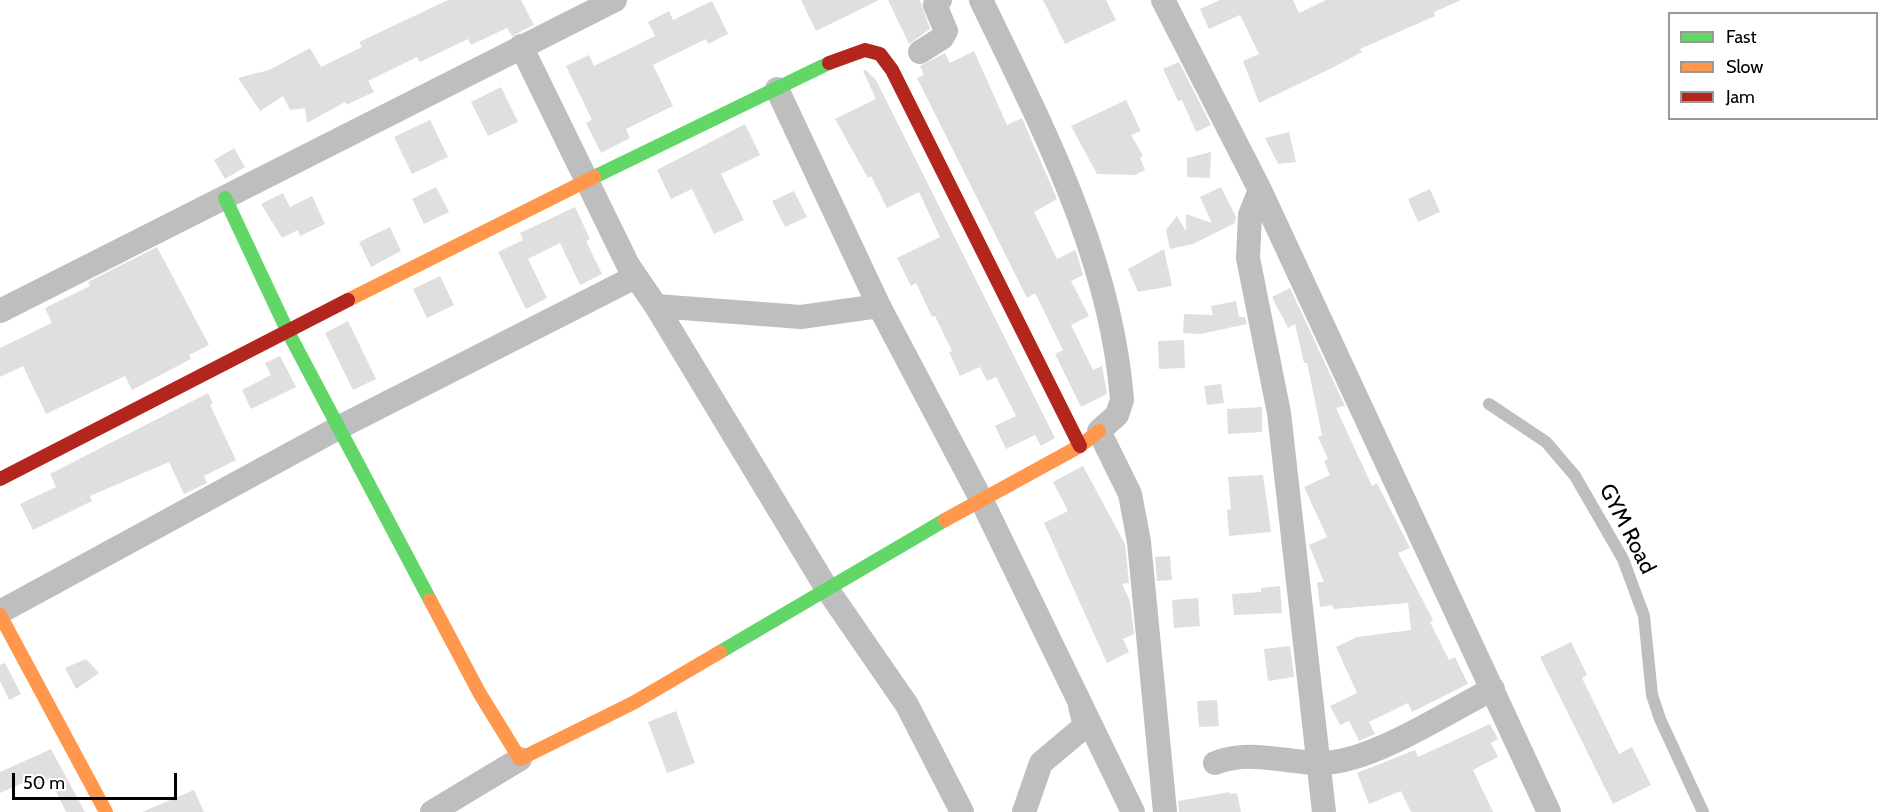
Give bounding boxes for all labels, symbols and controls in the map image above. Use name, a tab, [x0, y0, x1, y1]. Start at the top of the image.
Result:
legend	[1668, 12, 1878, 120]
text: Fast	[1726, 26, 1757, 48]
text: Slow	[1726, 56, 1763, 78]
text: Jam	[1726, 86, 1755, 108]
street label: GYM Road	[1593, 480, 1661, 578]
scale bar	[15, 761, 180, 799]
text: 50 m	[23, 772, 65, 794]

